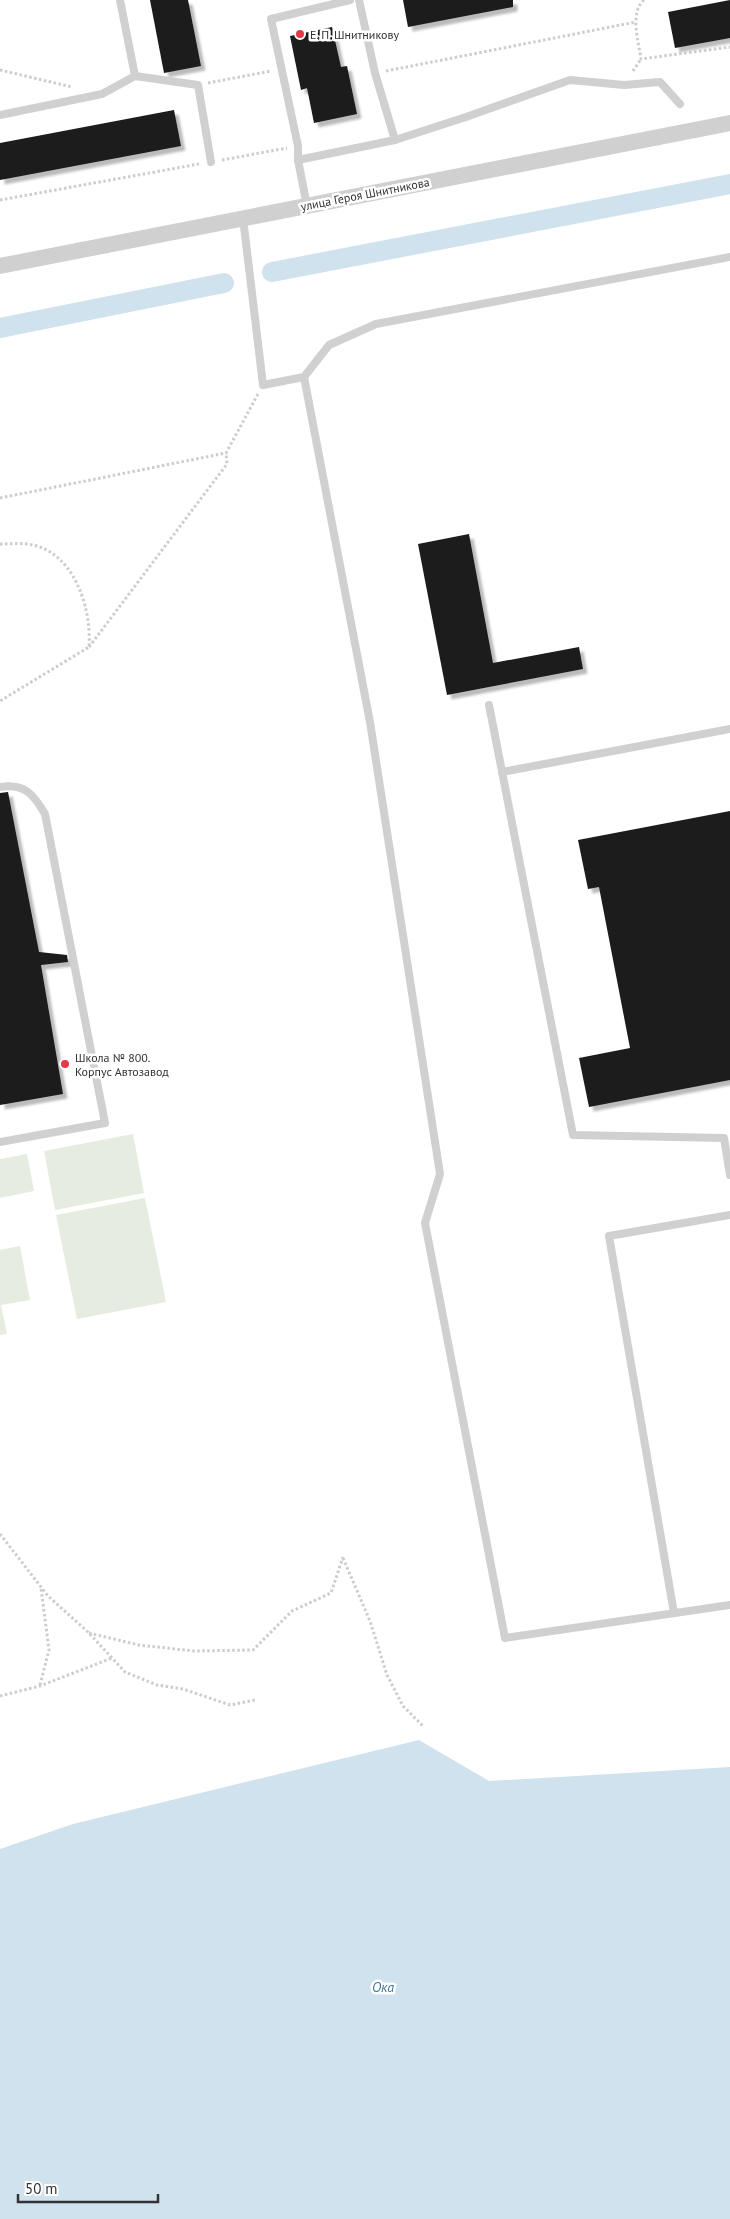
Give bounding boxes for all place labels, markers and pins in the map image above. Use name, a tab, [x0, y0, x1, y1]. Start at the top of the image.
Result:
place label: Е. П. Шнитникову	[310, 27, 399, 42]
marker: Е. П. Шнитникову	[294, 28, 306, 40]
place label: Школа № 800. Корпус Автозавод	[75, 1050, 169, 1079]
marker: Школа № 800. Корпус Автозавод	[59, 1058, 71, 1070]

